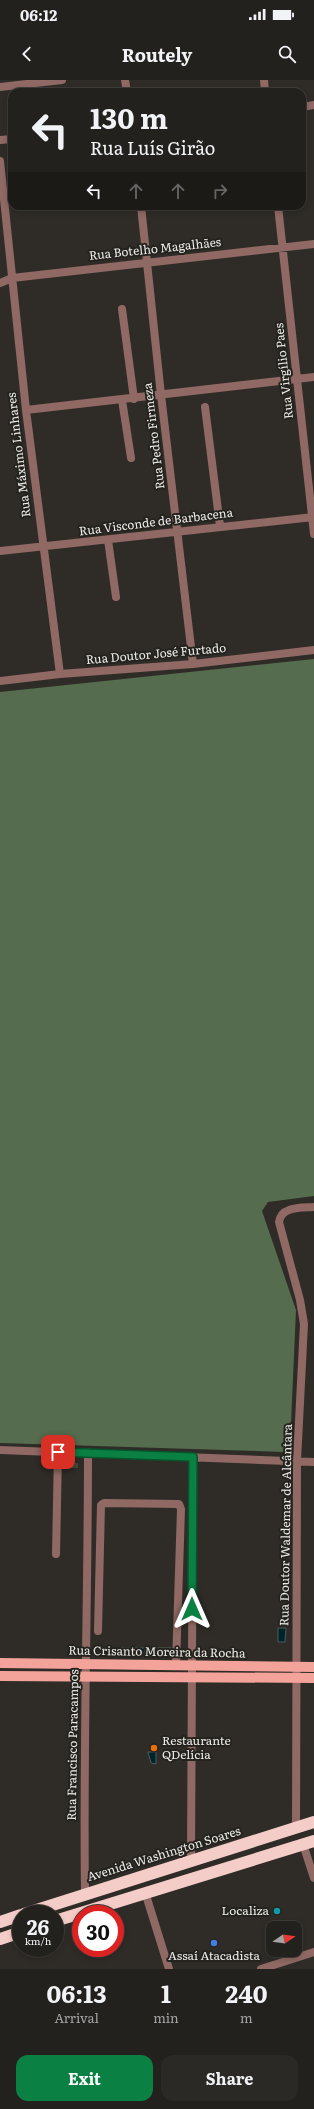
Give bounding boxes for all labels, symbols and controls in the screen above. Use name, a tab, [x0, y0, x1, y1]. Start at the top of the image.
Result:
text: 06:12	[20, 3, 57, 26]
text: Routely	[122, 41, 192, 68]
icon: back	[16, 43, 38, 65]
icon: search	[276, 43, 298, 65]
text: 130 m	[90, 96, 168, 138]
icon: left	[24, 104, 76, 156]
text: Rua Luís Girão	[90, 134, 215, 161]
icon: left	[83, 180, 105, 202]
icon: ahead	[125, 180, 147, 202]
icon: ahead	[167, 180, 189, 202]
icon: right	[209, 180, 231, 202]
street label: Rua Botelho Magalhães	[88, 232, 222, 264]
street label: Rua Virgílio Paes	[269, 322, 297, 420]
street label: Rua Pedro Firmeza	[137, 381, 168, 491]
street label: Rua Máximo Linhares	[1, 391, 35, 519]
street label: Rua Visconde de Barbacena	[78, 503, 234, 539]
street label: Rua Doutor José Furtado	[85, 638, 227, 668]
street label: Rua Doutor Waldemar de Alcântara	[274, 1423, 296, 1626]
pin	[41, 1435, 75, 1469]
icon: arrive	[47, 1441, 69, 1463]
position arrow	[171, 1588, 213, 1630]
street label: Rua Crisanto Moreira da Rocha	[68, 1640, 246, 1662]
street label: Rua Francisco Paracampos	[62, 1668, 82, 1821]
place label: Restaurante QDelícia	[162, 1731, 231, 1763]
marker: Restaurante QDelícia	[149, 1743, 159, 1753]
street label: Avenida Washington Soares	[85, 1821, 243, 1885]
place label: Localiza	[222, 1901, 270, 1919]
speed limit sign: 30	[72, 1905, 124, 1957]
marker: Localiza	[272, 1906, 282, 1916]
text: 26	[27, 1911, 49, 1941]
north arrow	[266, 1921, 302, 1957]
map controls	[266, 1921, 302, 1957]
text: km/h	[25, 1933, 51, 1948]
marker: Assaí Atacadista	[209, 1938, 219, 1948]
place label: Assaí Atacadista	[168, 1946, 261, 1964]
text: 06:13	[47, 1975, 107, 2010]
text: 1	[161, 1975, 171, 2010]
text: 240	[225, 1975, 267, 2010]
text: Arrival	[54, 2008, 99, 2027]
text: min	[153, 2008, 179, 2027]
text: m	[240, 2008, 253, 2027]
button: Exit	[16, 2055, 153, 2101]
button: Share	[161, 2055, 298, 2101]

